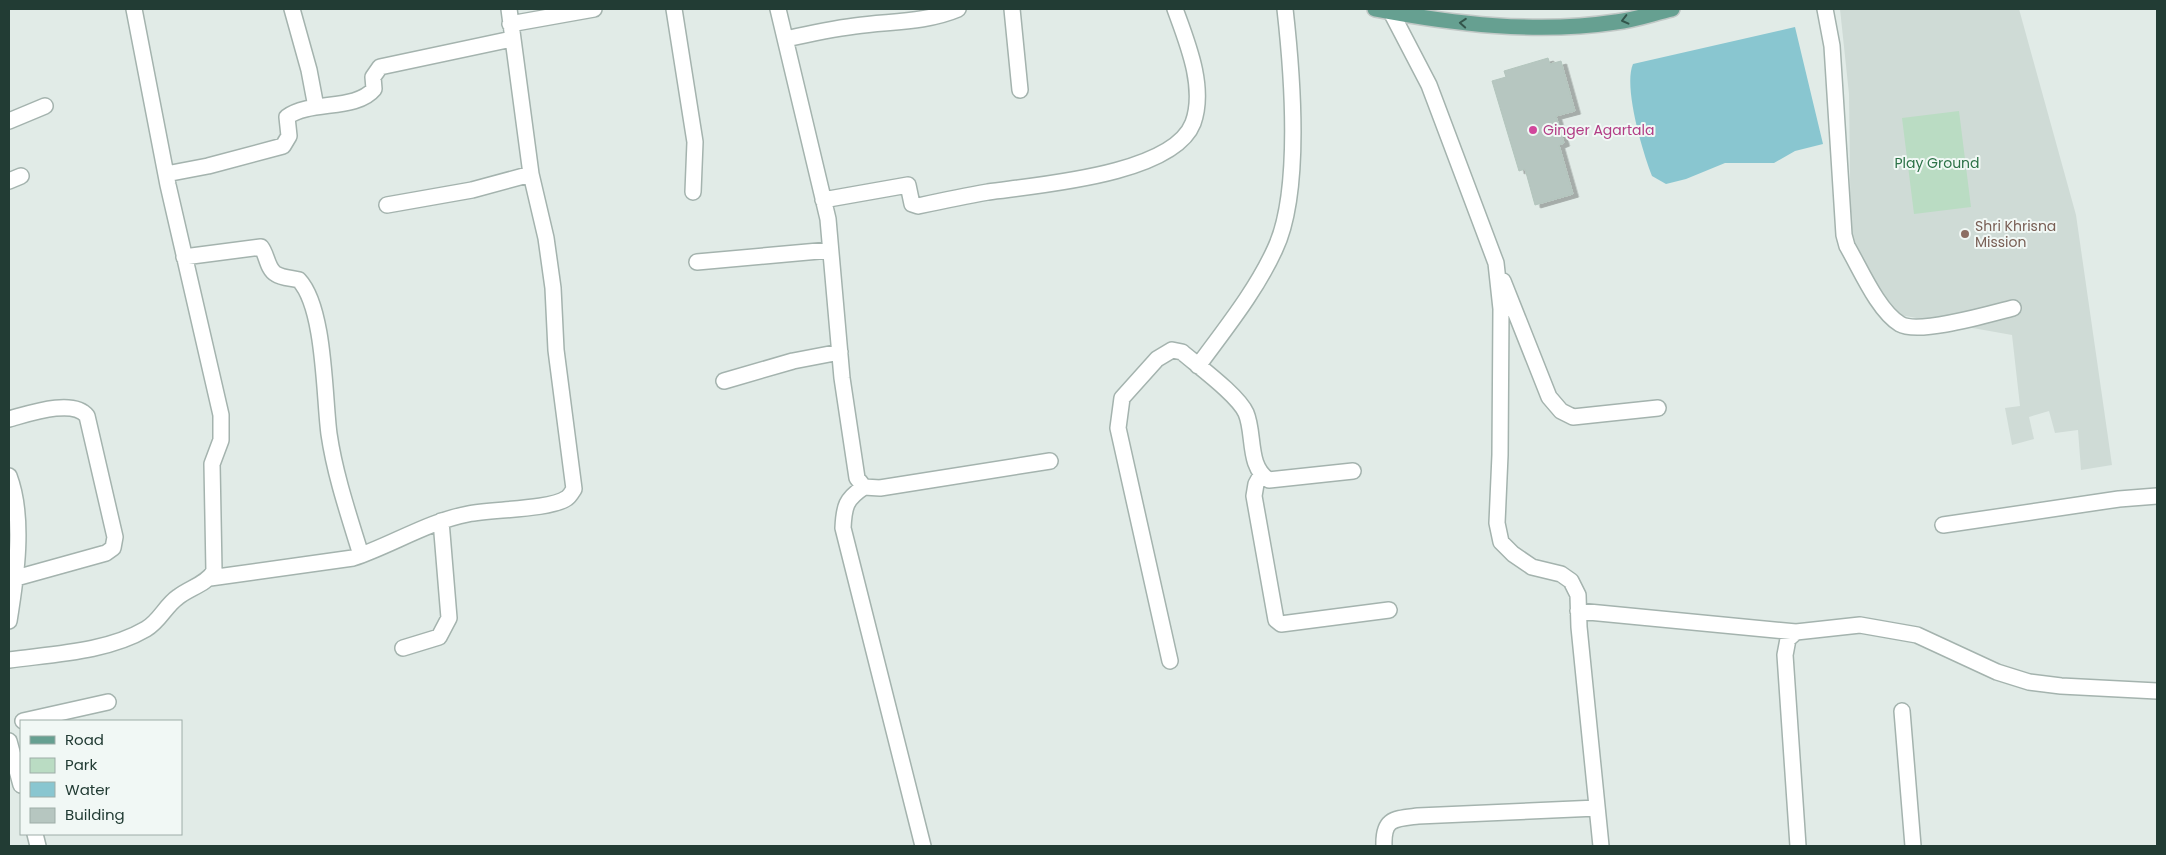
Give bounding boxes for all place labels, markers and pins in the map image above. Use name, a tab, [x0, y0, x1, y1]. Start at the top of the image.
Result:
place label: Ginger Agartala	[1543, 120, 1654, 140]
marker: Ginger Agartala	[1527, 124, 1539, 136]
place label: Shri Khrisna Mission	[1975, 216, 2056, 252]
marker: Shri Khrisna Mission	[1959, 228, 1971, 240]

